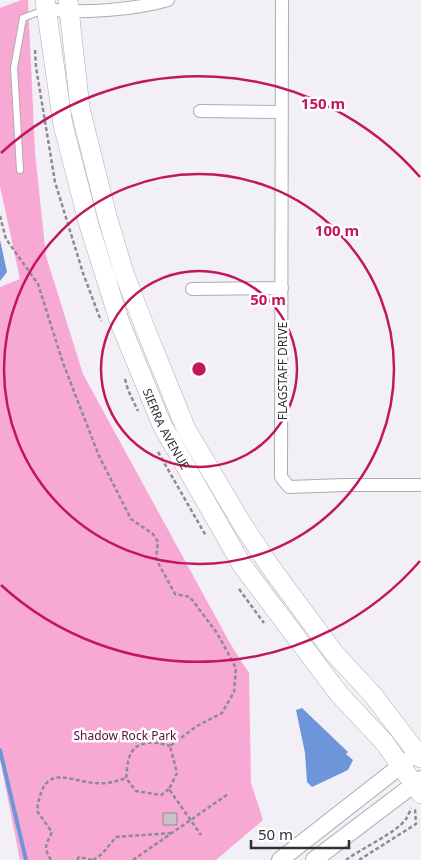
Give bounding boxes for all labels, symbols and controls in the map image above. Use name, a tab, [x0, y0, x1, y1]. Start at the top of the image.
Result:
text: 150 m	[301, 93, 345, 113]
text: 100 m	[315, 220, 359, 240]
text: 50 m	[250, 289, 286, 309]
street label: FLAGSTAFF DRIVE	[274, 322, 291, 420]
centre of rings	[190, 360, 208, 378]
street label: SIERRA AVENUE	[139, 386, 194, 472]
park label: Shadow Rock Park	[73, 727, 177, 744]
scale bar	[251, 818, 348, 850]
text: 50 m	[258, 824, 293, 844]

